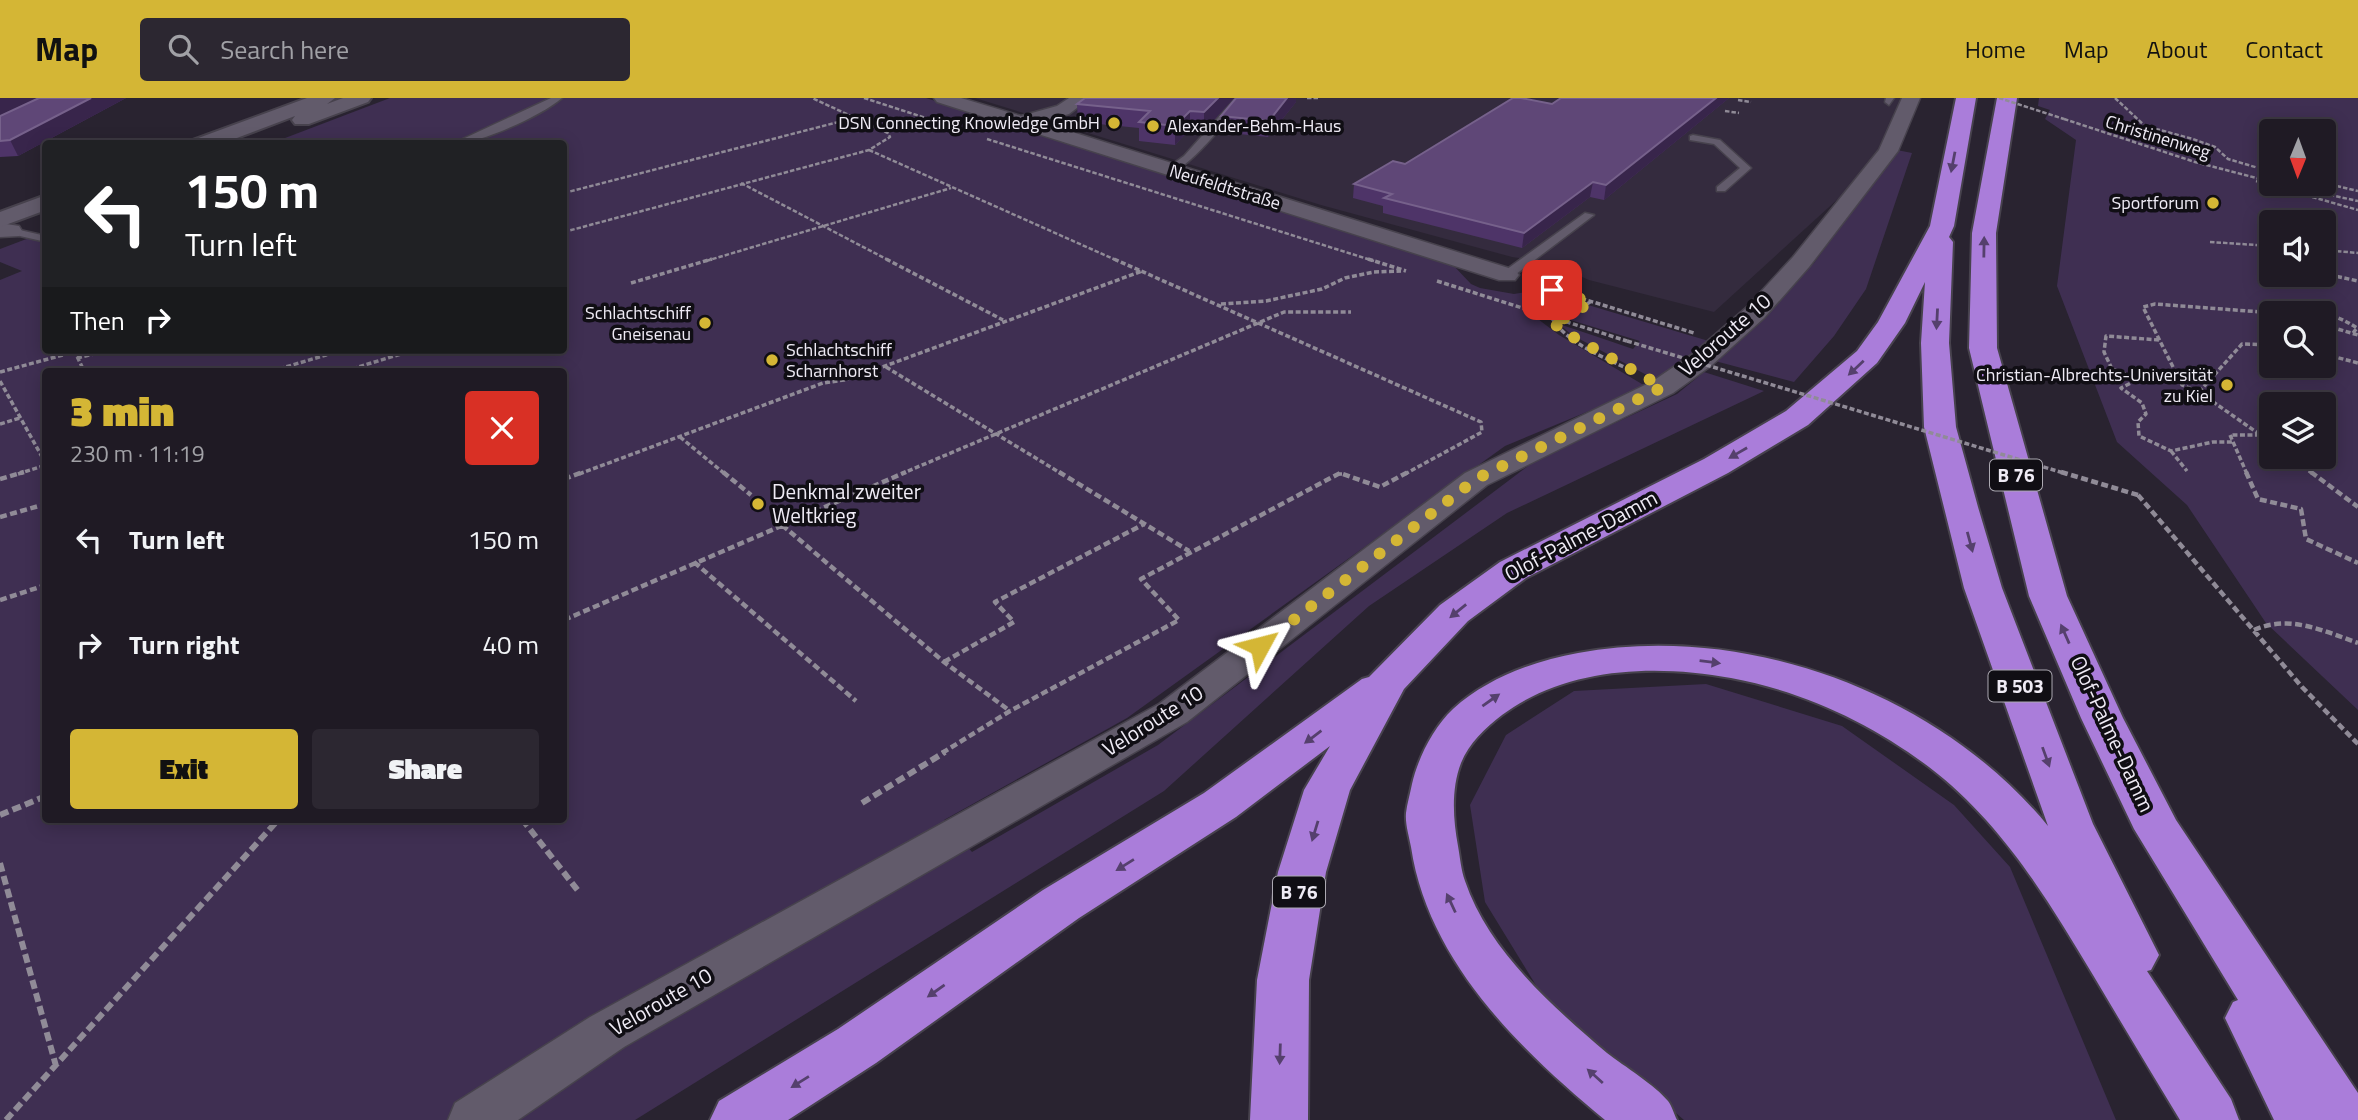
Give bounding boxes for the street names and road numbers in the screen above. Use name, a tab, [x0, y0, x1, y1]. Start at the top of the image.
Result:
street label: Christinenweg	[2102, 108, 2214, 165]
street label: Neufeldtstraße	[1166, 157, 1284, 216]
street label: Veloroute 10	[1671, 285, 1778, 384]
road number: B 76	[1990, 460, 2042, 490]
street label: Olof-Palme-Damm	[1498, 481, 1663, 589]
street label: Olof-Palme-Damm	[2063, 650, 2163, 817]
road number: B 503	[1988, 670, 2052, 702]
street label: Veloroute 10	[1096, 677, 1209, 764]
road number: B 76	[1273, 876, 1325, 908]
street label: Veloroute 10	[603, 959, 718, 1043]

